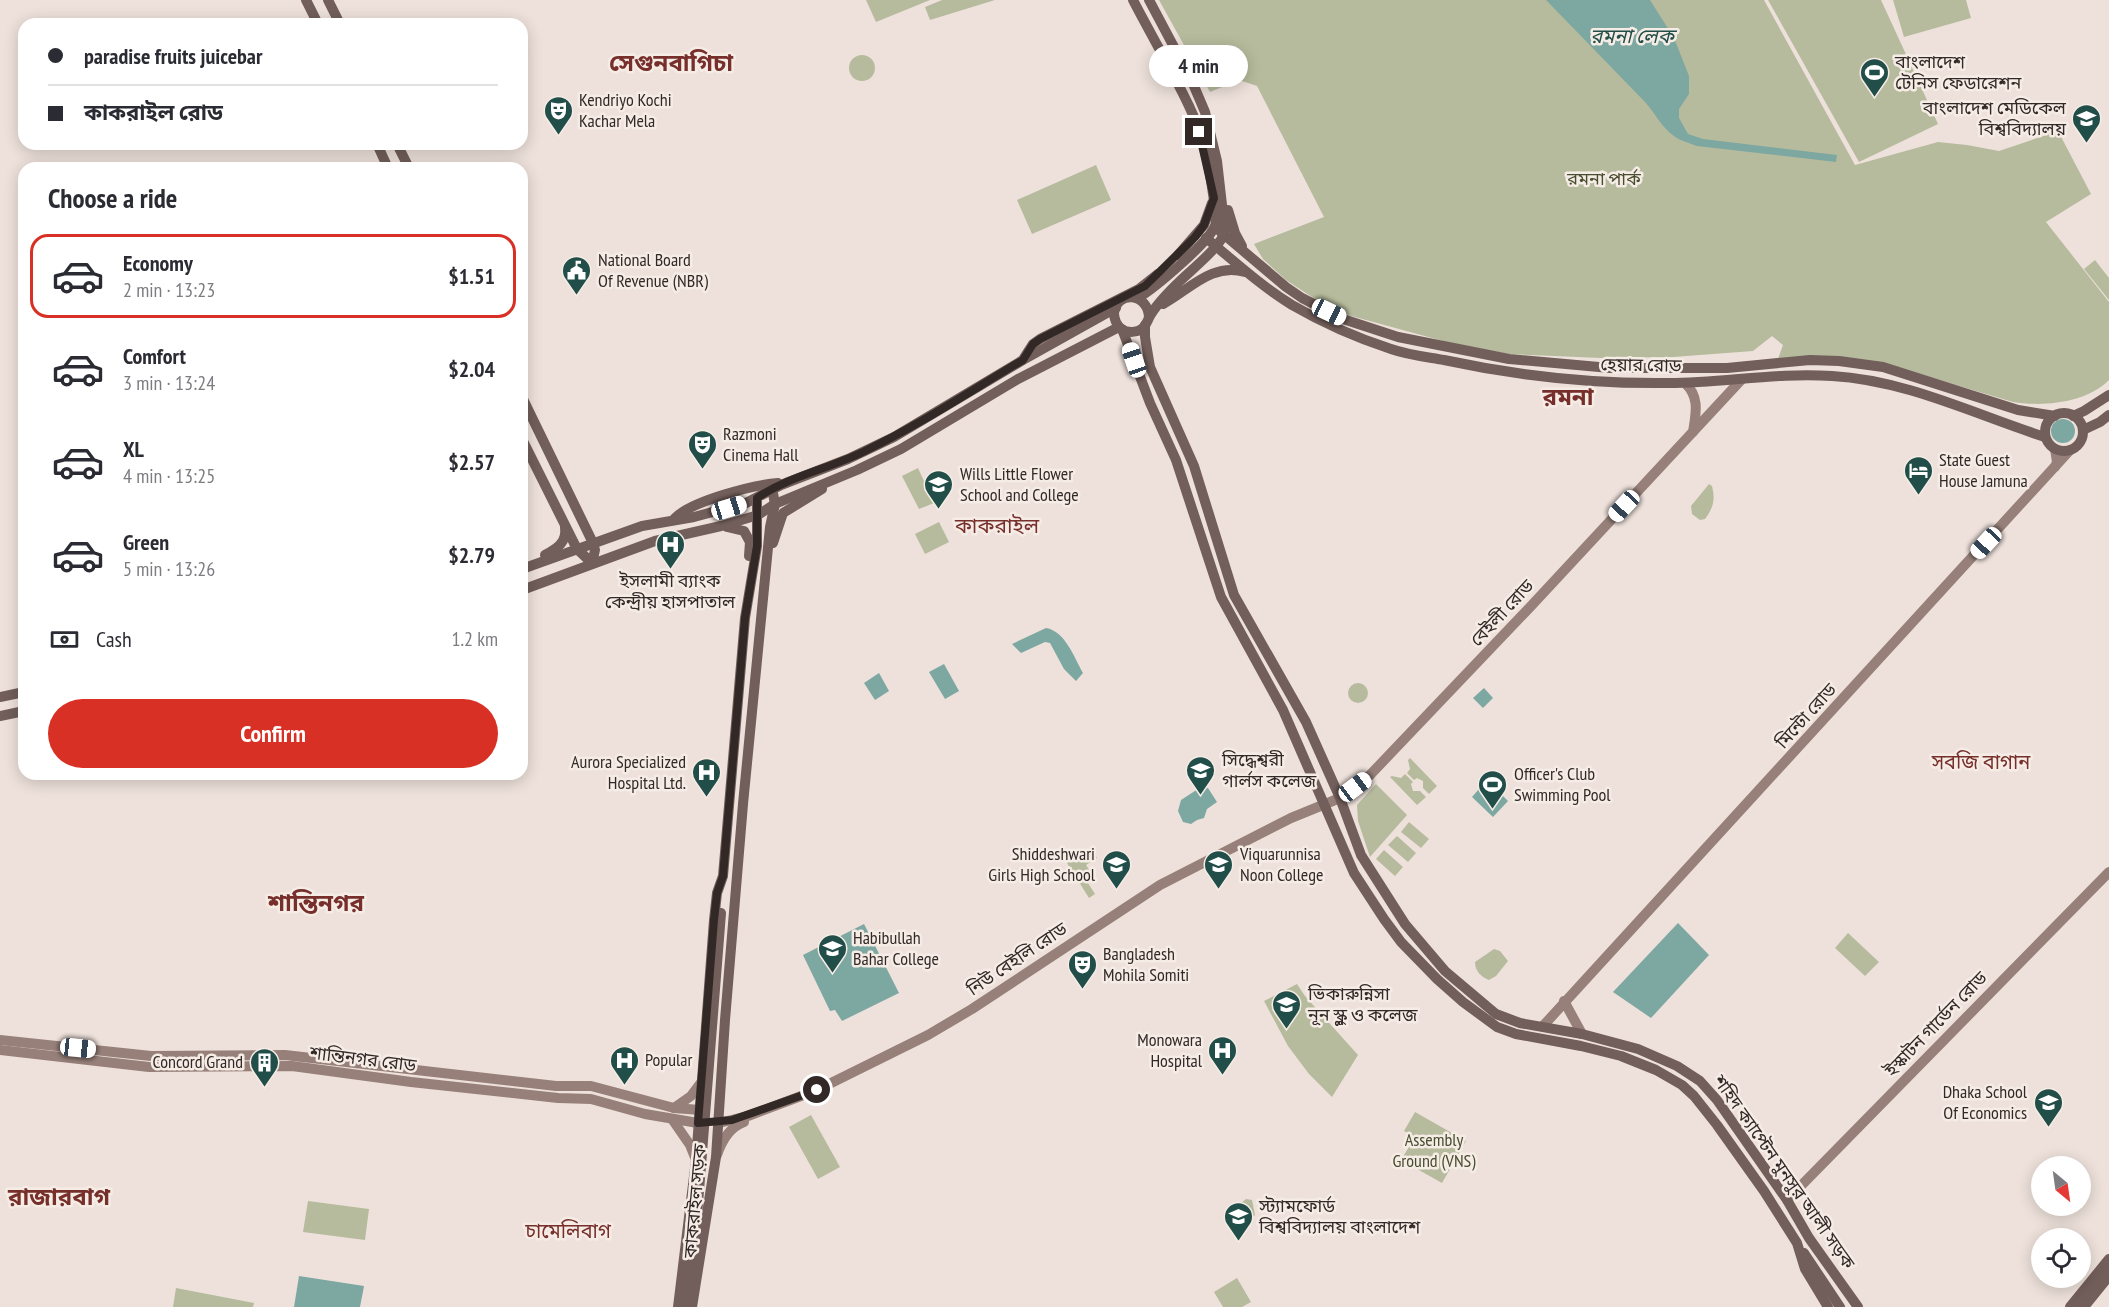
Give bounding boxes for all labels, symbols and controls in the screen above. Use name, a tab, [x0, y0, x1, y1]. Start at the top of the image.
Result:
water label: রমনা লেক	[1590, 23, 1678, 49]
text: paradise fruits juicebar	[84, 42, 262, 70]
callout: 4 min	[1150, 45, 1248, 87]
district label: সেগুনবাগিচা	[609, 47, 734, 78]
place label: বাংলাদেশ টেনিস ফেডারেশন	[1894, 50, 2023, 94]
text: 4 min	[1178, 53, 1219, 79]
sports icon: বাংলাদেশ টেনিস ফেডারেশন	[1858, 56, 1890, 98]
place label: Kendriyo Kochi Kachar Mela	[579, 88, 672, 132]
theatre icon: Kendriyo Kochi Kachar Mela	[542, 94, 574, 136]
place label: বাংলাদেশ মেডিকেল বিশ্ববিদ্যালয়	[1922, 96, 2067, 140]
text: কাকরাইল রোড	[84, 98, 223, 126]
school or university icon: বাংলাদেশ মেডিকেল বিশ্ববিদ্যালয়	[2071, 102, 2103, 144]
route end	[1185, 118, 1212, 145]
park label: রমনা পার্ক	[1566, 167, 1641, 190]
text: Choose a ride	[48, 181, 177, 215]
place label: National Board Of Revenue (NBR)	[598, 248, 709, 292]
icon: car	[51, 249, 105, 303]
text: Economy	[123, 249, 193, 277]
public building icon: National Board Of Revenue (NBR)	[561, 254, 593, 296]
text: $1.51	[448, 262, 495, 290]
text: 2 min · 13:23	[123, 277, 215, 303]
car	[1309, 296, 1349, 328]
car	[1120, 340, 1148, 380]
icon: car	[51, 342, 105, 396]
text: Comfort	[123, 342, 186, 370]
street label: হেয়ার রোড	[1600, 352, 1682, 377]
text: $2.04	[448, 355, 495, 383]
text: 3 min · 13:24	[123, 370, 215, 396]
district label: রমনা	[1541, 381, 1595, 412]
place label: Razmoni Cinema Hall	[723, 422, 799, 466]
theatre icon: Razmoni Cinema Hall	[686, 428, 718, 470]
icon: car	[51, 435, 105, 489]
text: XL	[123, 435, 144, 463]
text: $2.57	[448, 448, 495, 476]
place label: State Guest House Jamuna	[1939, 448, 2028, 492]
hotel icon: State Guest House Jamuna	[1902, 454, 1934, 496]
place label: Wills Little Flower School and College	[960, 462, 1079, 506]
text: 4 min · 13:25	[123, 463, 215, 489]
school or university icon: Wills Little Flower School and College	[923, 468, 955, 510]
car	[1605, 487, 1643, 525]
car	[709, 494, 749, 522]
district label: কাকরাইল	[954, 512, 1040, 539]
car	[1967, 524, 2005, 562]
icon: car	[51, 528, 105, 582]
text: Green	[123, 528, 169, 556]
hospital icon: ইসলামী ব্যাংক কেন্দ্রীয় হাসপাতাল	[654, 528, 686, 570]
text: $2.79	[448, 541, 495, 569]
text: 5 min · 13:26	[123, 556, 215, 582]
place label: ইসলামী ব্যাংক কেন্দ্রীয় হাসপাতাল	[605, 569, 736, 613]
street label: বেইলী রোড	[1465, 574, 1539, 651]
icon: cash	[48, 623, 81, 656]
text: Cash	[96, 625, 132, 653]
text: 1.2 km	[451, 626, 498, 652]
street label: মিন্টো রোড	[1770, 678, 1841, 754]
button: Confirm	[48, 699, 498, 768]
place label: সিদ্ধেশ্বরী গার্লস কলেজ	[1221, 748, 1317, 792]
district label: সবজি বাগান	[1931, 749, 2031, 775]
place label: Aurora Specialized Hospital Ltd.	[571, 750, 686, 794]
school or university icon: সিদ্ধেশ্বরী গার্লস কলেজ	[1185, 754, 1217, 796]
hospital icon: Aurora Specialized Hospital Ltd.	[691, 756, 723, 798]
place label: Officer's Club Swimming Pool	[1514, 762, 1611, 806]
sports icon: Officer's Club Swimming Pool	[1477, 768, 1509, 810]
car	[1335, 769, 1375, 805]
place label: Shiddeshwari Girls High School	[988, 842, 1096, 886]
place label: Viquarunnisa Noon College	[1239, 842, 1323, 886]
school or university icon: Shiddeshwari Girls High School	[1100, 848, 1132, 890]
school or university icon: Viquarunnisa Noon College	[1203, 848, 1235, 890]
district label: শান্তিনগর	[267, 887, 364, 918]
street label: নিউ বেইলি রোড	[962, 917, 1071, 1001]
place label: Habibullah Bahar College	[853, 926, 939, 970]
school or university icon: Habibullah Bahar College	[816, 932, 848, 974]
place label: Bangladesh Mohila Somiti	[1103, 942, 1189, 986]
theatre icon: Bangladesh Mohila Somiti	[1066, 948, 1098, 990]
street label: ইস্কাটন গার্ডেন রোড	[1879, 966, 1992, 1082]
place label: ভিকারুন্নিসা নূন স্কুল ও কলেজ	[1307, 982, 1418, 1027]
school or university icon: ভিকারুন্নিসা নূন স্কুল ও কলেজ	[1271, 988, 1303, 1030]
place label: Monowara Hospital	[1137, 1028, 1203, 1072]
hospital icon: Monowara Hospital	[1207, 1034, 1239, 1076]
car	[59, 1037, 97, 1059]
street label: শান্তিনগর রোড	[307, 1040, 418, 1076]
hospital icon: Popular	[608, 1044, 640, 1086]
building icon: Concord Grand	[248, 1046, 280, 1088]
place label: Popular	[645, 1048, 692, 1071]
place label: Concord Grand	[152, 1050, 243, 1073]
street label: শহিদ ক্যাপ্টেন মুনসুর আলী সড়ক	[1708, 1069, 1861, 1274]
route start	[803, 1076, 830, 1103]
place label: Dhaka School Of Economics	[1943, 1080, 2028, 1124]
school or university icon: Dhaka School Of Economics	[2032, 1086, 2064, 1128]
park label: Assembly Ground (VNS)	[1393, 1128, 1476, 1172]
street label: কাকরাইল সড়ক	[678, 1142, 711, 1260]
north arrow	[2031, 1156, 2091, 1216]
map controls	[2031, 1156, 2091, 1288]
district label: রাজারবাগ	[7, 1181, 110, 1212]
place label: স্ট্যামফোর্ড বিশ্ববিদ্যালয় বাংলাদেশ	[1258, 1194, 1421, 1238]
school or university icon: স্ট্যামফোর্ড বিশ্ববিদ্যালয় বাংলাদেশ	[1222, 1200, 1254, 1242]
district label: চামেলিবাগ	[524, 1218, 612, 1244]
button: locate	[2031, 1228, 2091, 1288]

